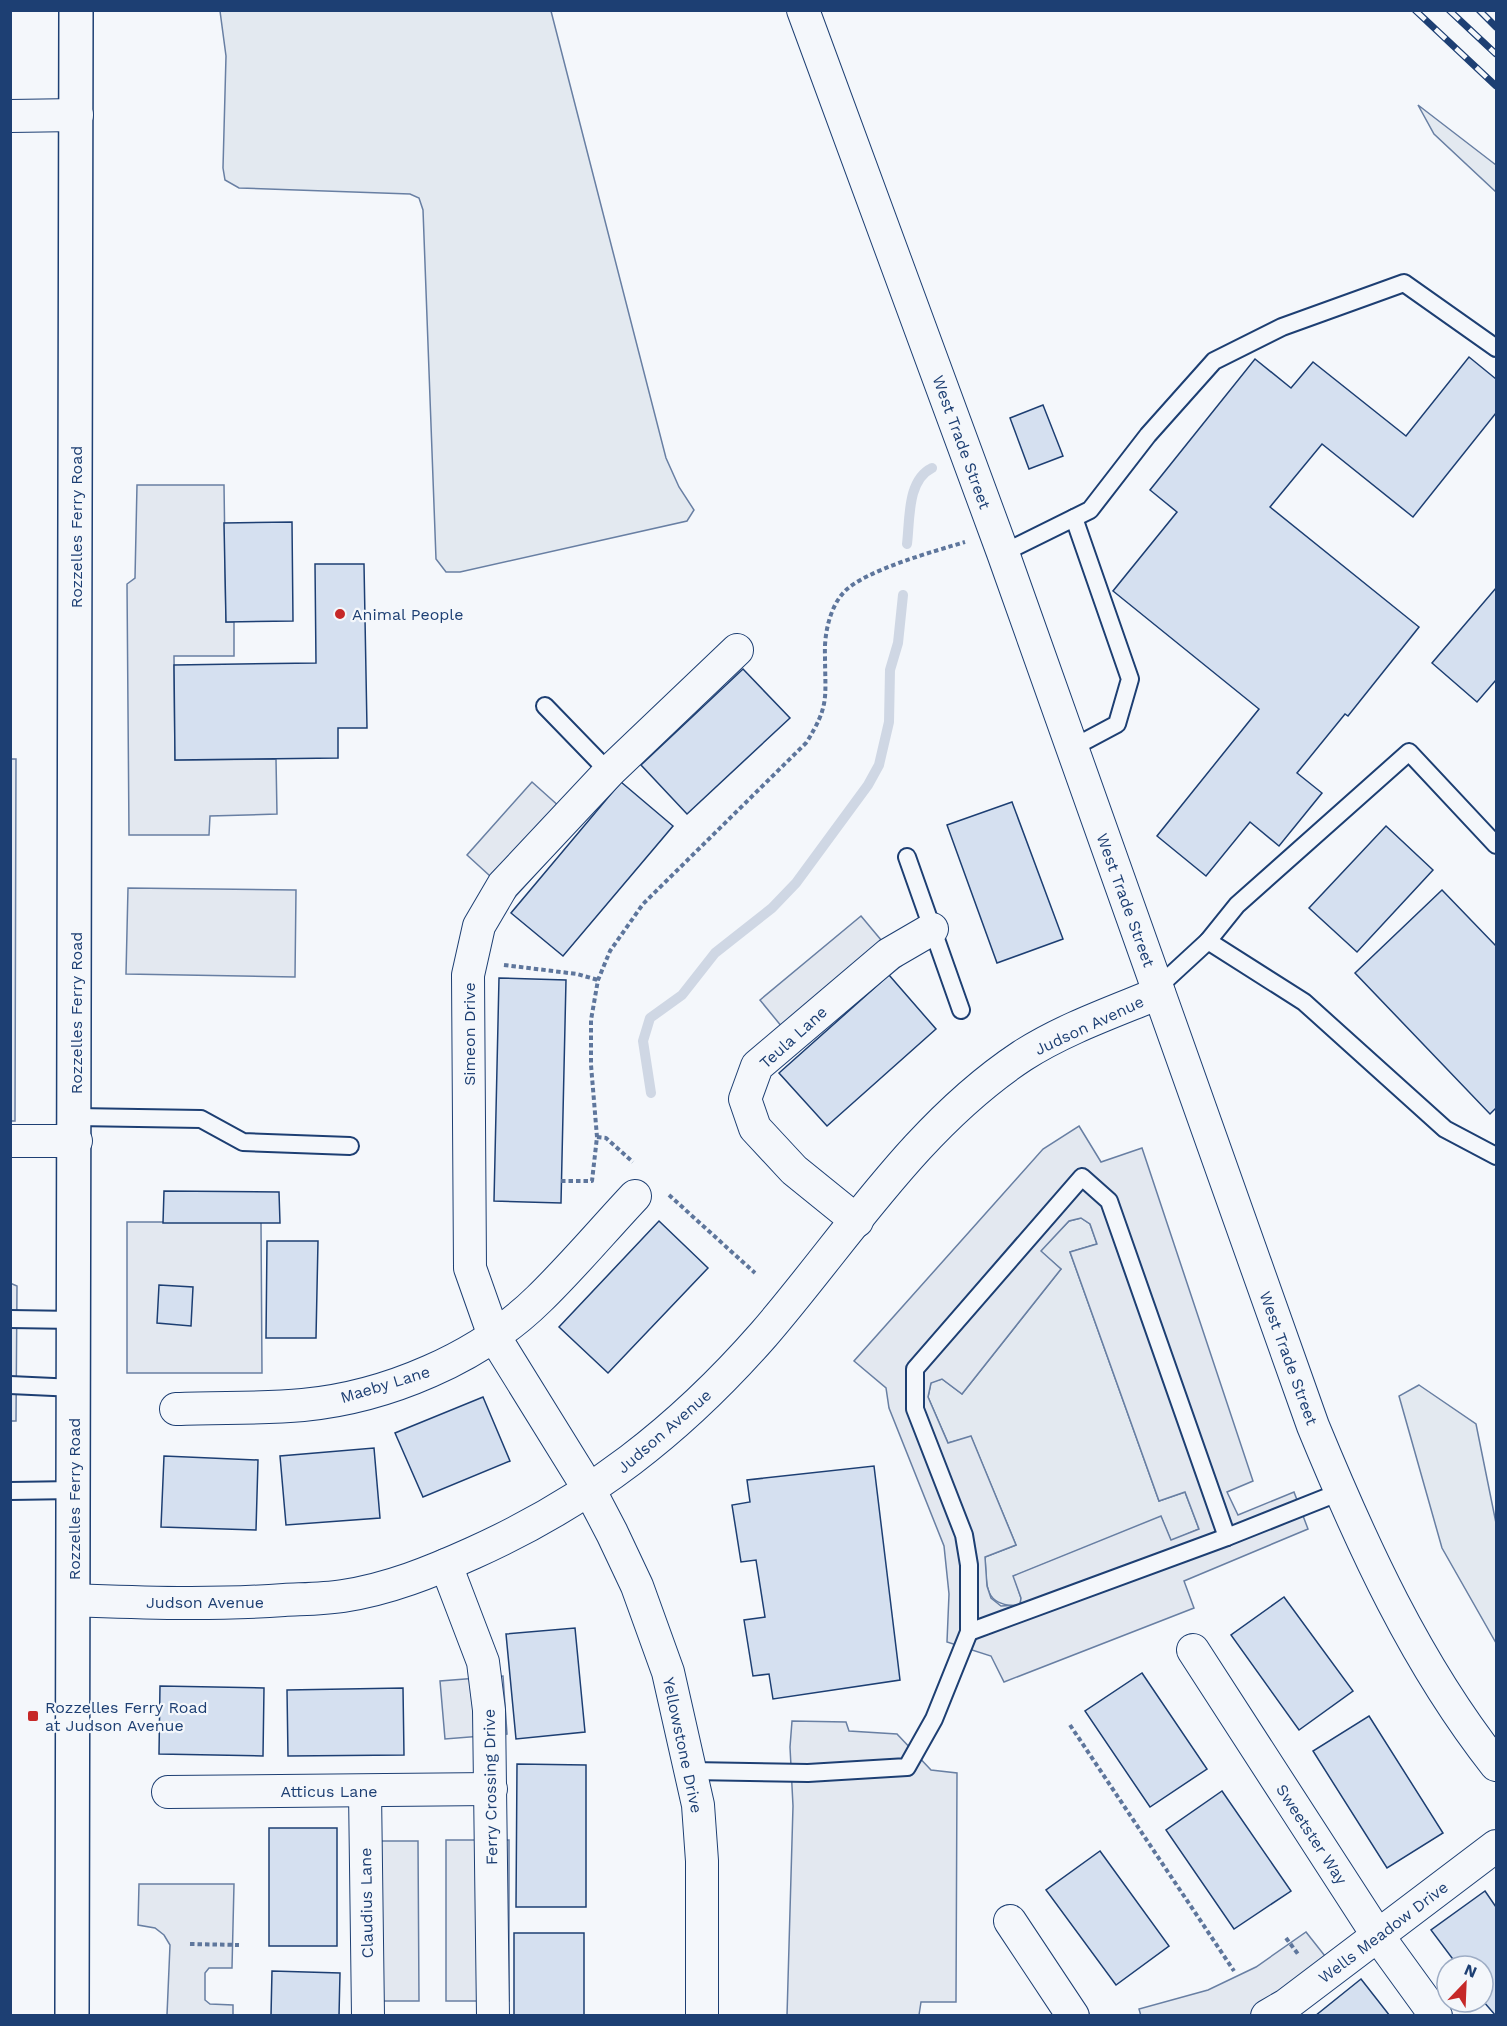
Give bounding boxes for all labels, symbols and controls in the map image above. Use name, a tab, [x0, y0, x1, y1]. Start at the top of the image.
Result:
street label: West Trade Street	[928, 373, 995, 512]
street label: Rozzelles Ferry Road	[67, 446, 86, 608]
place label: Animal People	[352, 605, 463, 624]
marker: Animal People	[333, 607, 347, 621]
street label: West Trade Street	[1092, 831, 1159, 970]
street label: Rozzelles Ferry Road	[67, 932, 86, 1094]
street label: Simeon Drive	[460, 982, 479, 1086]
street label: Judson Avenue	[1032, 992, 1147, 1059]
street label: Teula Lane	[756, 1002, 831, 1072]
street label: West Trade Street	[1255, 1289, 1322, 1428]
street label: Maeby Lane	[338, 1362, 432, 1407]
street label: Judson Avenue	[614, 1385, 715, 1477]
street label: Rozzelles Ferry Road	[65, 1418, 84, 1580]
street label: Judson Avenue	[146, 1593, 264, 1612]
street label: Yellowstone Drive	[659, 1675, 706, 1815]
place label: Rozzelles Ferry Road at Judson Avenue	[45, 1698, 207, 1735]
marker: Rozzelles Ferry Road at Judson Avenue	[26, 1709, 40, 1723]
street label: Ferry Crossing Drive	[480, 1709, 501, 1865]
street label: Sweetster Way	[1272, 1781, 1351, 1888]
street label: Atticus Lane	[280, 1782, 378, 1801]
street label: Claudius Lane	[356, 1848, 377, 1958]
street label: Wells Meadow Drive	[1315, 1878, 1452, 1987]
north arrow	[1435, 1954, 1495, 2014]
text: N	[1461, 1960, 1480, 1982]

